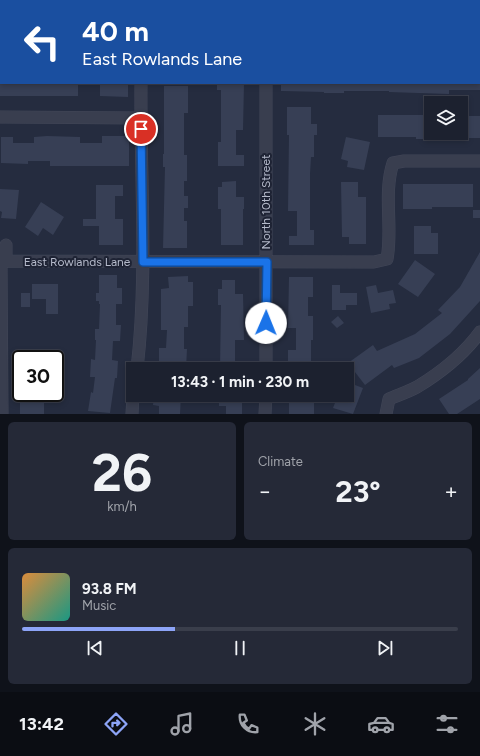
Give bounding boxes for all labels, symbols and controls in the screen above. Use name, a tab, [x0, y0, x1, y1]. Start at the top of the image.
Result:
text: 40 m	[82, 14, 149, 48]
icon: left	[16, 16, 68, 68]
text: East Rowlands Lane	[82, 48, 242, 70]
map controls	[424, 96, 468, 140]
button: layers	[424, 96, 468, 140]
pin	[124, 112, 158, 146]
icon: arrive	[130, 118, 152, 140]
street label: North 10th Street	[259, 154, 273, 249]
street label: East Rowlands Lane	[24, 255, 131, 269]
position arrow	[245, 302, 287, 344]
speed limit sign: 30	[12, 350, 64, 402]
text: 13:43 · 1 min · 230 m	[171, 373, 309, 391]
text: 26	[92, 442, 152, 504]
text: Climate	[258, 454, 303, 469]
text: 23°	[335, 473, 381, 510]
text: −	[258, 478, 272, 505]
text: +	[444, 478, 458, 505]
text: km/h	[107, 499, 137, 514]
text: 93.8 FM	[82, 580, 137, 598]
text: Music	[82, 598, 116, 613]
icon: previous	[84, 637, 106, 659]
icon: pause	[229, 637, 251, 659]
icon: next	[374, 637, 396, 659]
icon: directions	[102, 710, 130, 738]
icon: music	[168, 710, 196, 738]
icon: phone	[234, 710, 262, 738]
icon: climate	[301, 710, 329, 738]
icon: car	[367, 710, 395, 738]
icon: filters	[433, 710, 461, 738]
text: 13:42	[19, 713, 64, 735]

